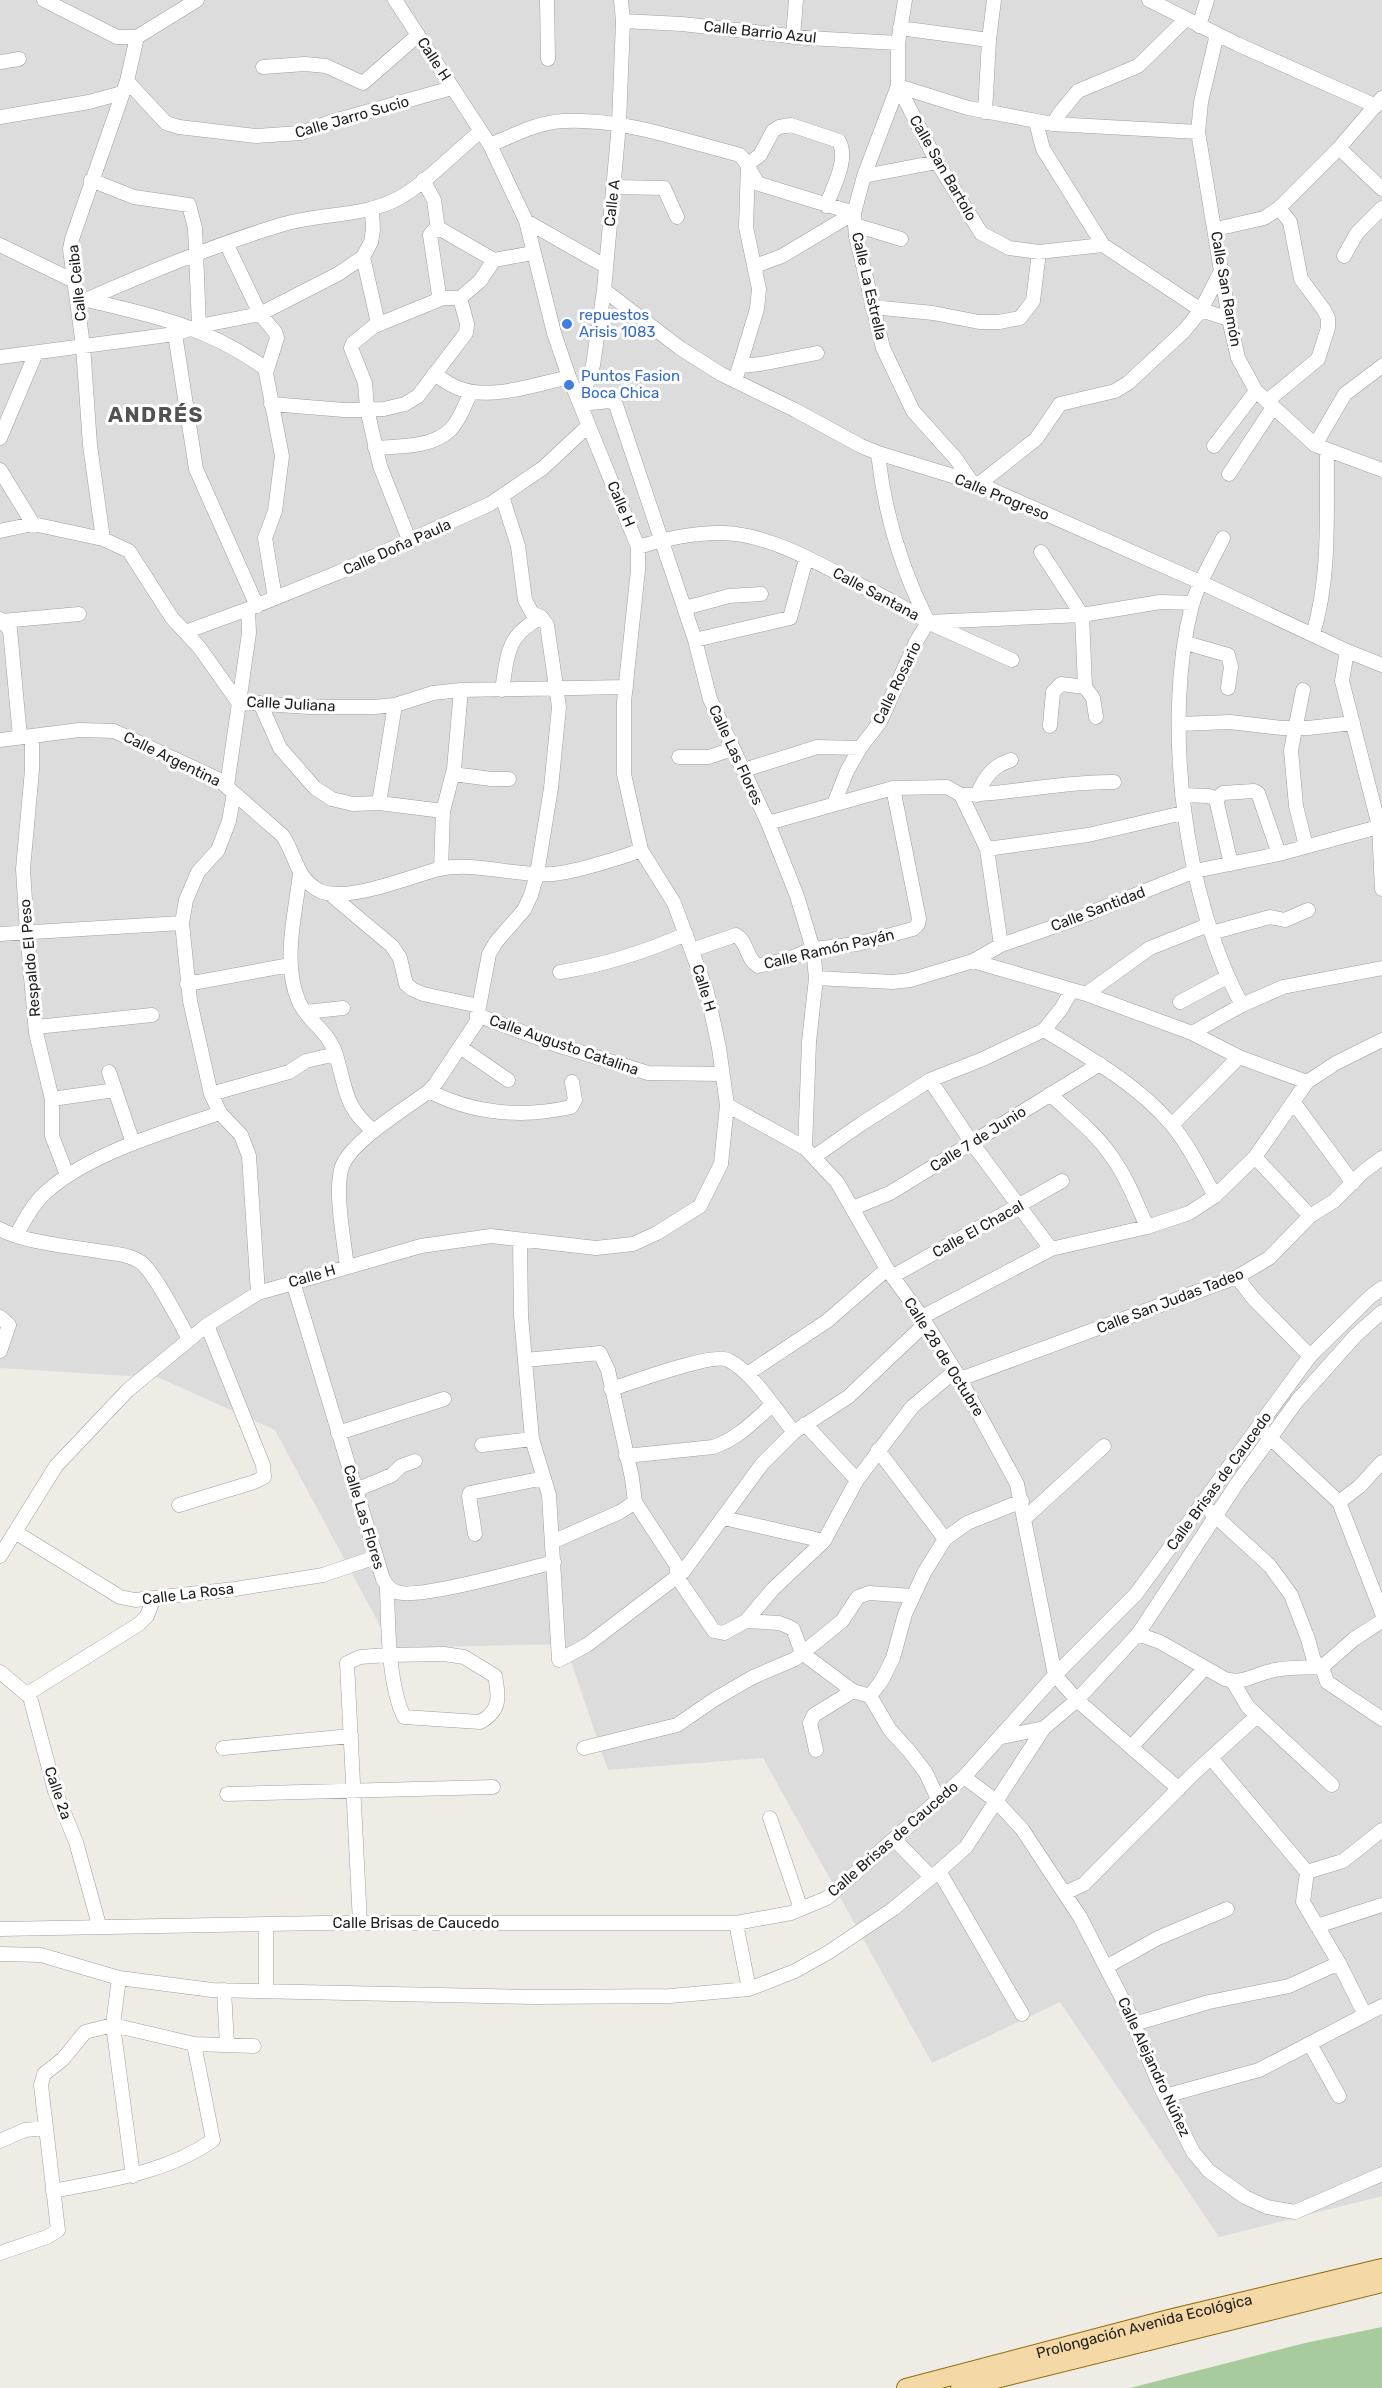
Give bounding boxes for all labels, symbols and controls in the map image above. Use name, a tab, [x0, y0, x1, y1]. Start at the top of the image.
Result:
street label: Calle Barrio Azul	[703, 17, 817, 47]
street label: Calle H	[413, 34, 455, 84]
street label: Calle Jarro Sucio	[293, 92, 411, 142]
street label: Calle San Bartolo	[906, 112, 980, 224]
street label: Calle A	[601, 179, 623, 227]
street label: Calle La Estrella	[848, 230, 890, 342]
street label: Calle San Ramón	[1207, 230, 1245, 348]
street label: Calle Ceiba	[64, 244, 90, 322]
place label: repuestos Arisis 1083	[579, 306, 656, 341]
marker: repuestos Arisis 1083	[560, 317, 574, 331]
place label: Puntos Fasion Boca Chica	[581, 367, 680, 402]
marker: Puntos Fasion Boca Chica	[562, 378, 576, 392]
district label: ANDRÉS	[108, 402, 204, 427]
street label: Calle Progreso	[952, 470, 1052, 524]
street label: Calle H	[603, 478, 639, 530]
street label: Calle Doña Paula	[340, 515, 454, 579]
street label: Calle Santana	[830, 564, 922, 624]
street label: Calle Rosario	[869, 639, 925, 727]
street label: Calle Juliana	[246, 693, 336, 715]
street label: Calle Las Flores	[705, 702, 767, 808]
street label: Calle Argentina	[120, 728, 224, 790]
street label: Calle Santidad	[1048, 883, 1148, 935]
street label: Respaldo El Peso	[16, 898, 44, 1018]
street label: Calle Ramón Payán	[762, 925, 896, 973]
street label: Calle H	[688, 962, 720, 1014]
street label: Calle Augusto Catalina	[487, 1011, 641, 1079]
street label: Calle 7 de Junio	[927, 1102, 1029, 1176]
street label: Calle El Chacal	[929, 1196, 1027, 1262]
street label: Calle H	[286, 1261, 338, 1291]
street label: Calle San Judas Tadeo	[1094, 1265, 1246, 1337]
street label: Calle 28 de Octubre	[900, 1294, 988, 1420]
street label: Calle Brisas de Caucedo	[1163, 1408, 1275, 1554]
street label: Calle Las Flores	[340, 1463, 389, 1572]
street label: Calle La Rosa	[141, 1579, 235, 1609]
street label: Calle 2a	[41, 1764, 75, 1822]
street label: Calle Brisas de Caucedo	[824, 1778, 962, 1900]
street label: Calle Brisas de Caucedo	[333, 1914, 499, 1932]
street label: Calle Alejandro Núñez	[1114, 1994, 1194, 2140]
street label: Prolongación Avenida Ecológica	[1034, 2290, 1254, 2363]

